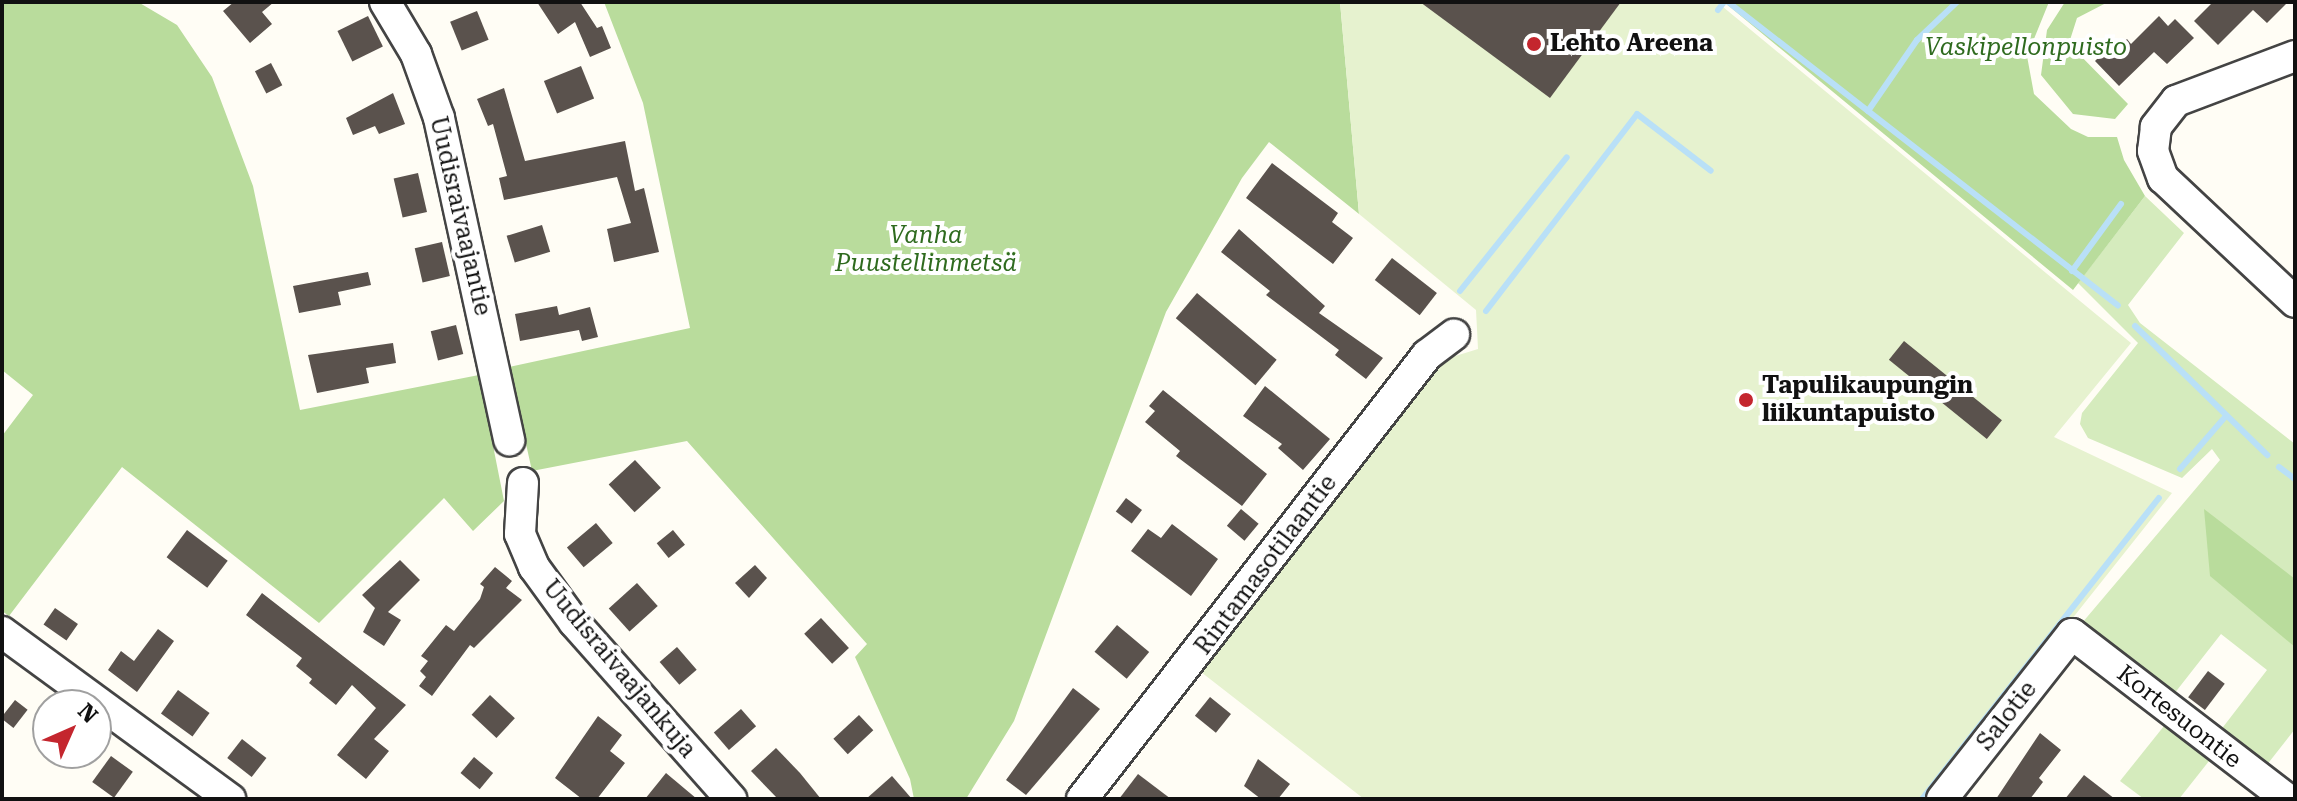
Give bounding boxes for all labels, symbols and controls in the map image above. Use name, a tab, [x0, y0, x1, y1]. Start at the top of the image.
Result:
place label: Lehto Areena	[1550, 30, 1713, 58]
park label: Vaskipellonpuisto	[1925, 34, 2127, 62]
marker: Lehto Areena	[1525, 35, 1543, 53]
street label: Uudisraivaajantie	[423, 114, 497, 318]
park label: Vanha Puustellinmetsä	[835, 222, 1017, 278]
place label: Tapulikaupungin liikuntapuisto	[1762, 372, 1973, 428]
marker: Tapulikaupungin liikuntapuisto	[1737, 391, 1755, 409]
street label: Rintamasotilaantie	[1189, 469, 1343, 661]
street label: Uudisraivaajankuja	[536, 574, 702, 764]
street label: Kortesuontie	[2111, 659, 2247, 775]
street label: Salotie	[1971, 676, 2043, 756]
north arrow	[32, 689, 112, 769]
text: N	[73, 698, 103, 728]

